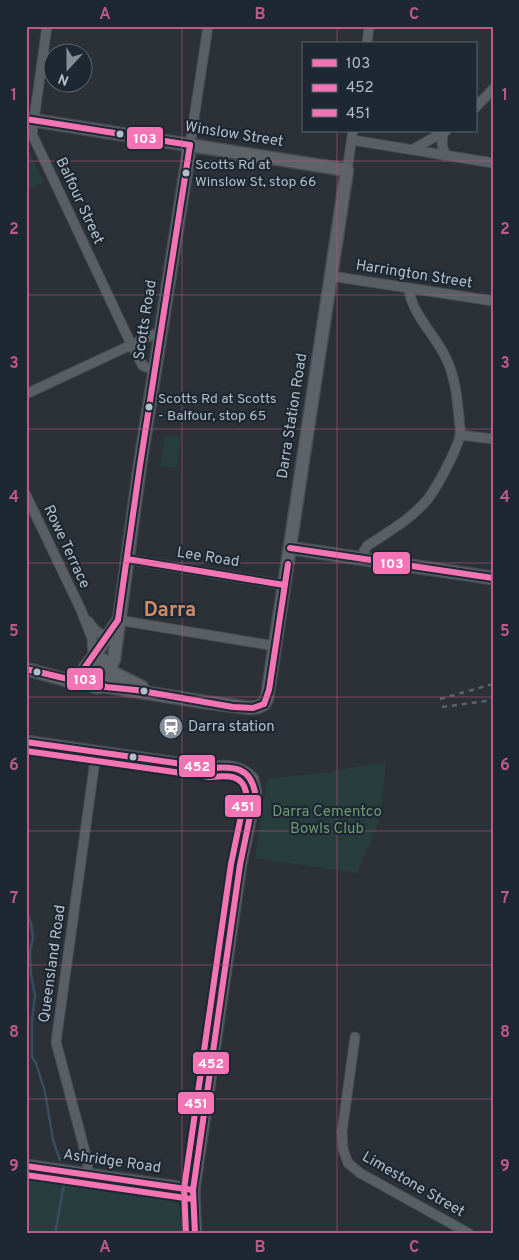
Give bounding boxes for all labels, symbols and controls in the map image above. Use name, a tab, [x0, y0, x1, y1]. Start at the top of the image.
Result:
text: A	[99, 5, 111, 25]
text: B	[254, 5, 266, 25]
text: C	[409, 5, 419, 25]
north arrow	[42, 42, 92, 92]
legend	[302, 42, 476, 132]
text: 103	[346, 55, 370, 74]
text: N	[56, 69, 72, 88]
text: 452	[346, 79, 374, 98]
text: 1	[11, 86, 17, 106]
text: 1	[502, 86, 508, 106]
text: 451	[346, 105, 370, 124]
street label: Winslow Street	[183, 118, 285, 152]
line badge: 103	[126, 126, 164, 150]
unlabelled marker	[115, 129, 125, 139]
text: 103	[133, 131, 157, 148]
street label: Balfour Street	[51, 154, 107, 248]
place label: Scotts Rd at Winslow St, stop 66	[195, 157, 316, 191]
marker: Scotts Rd at Winslow St, stop 66	[181, 168, 191, 178]
text: 2	[9, 220, 19, 240]
text: 2	[500, 220, 510, 240]
street label: Harrington Street	[354, 256, 474, 294]
street label: Scotts Road	[130, 279, 162, 361]
street label: Darra Station Road	[274, 352, 312, 480]
text: 3	[9, 354, 19, 374]
text: 3	[500, 354, 510, 374]
place label: Scotts Rd at Scotts - Balfour, stop 65	[158, 391, 277, 425]
marker: Scotts Rd at Scotts - Balfour, stop 65	[144, 402, 154, 412]
text: 4	[9, 488, 19, 508]
text: 4	[500, 488, 510, 508]
street label: Rowe Terrace	[38, 502, 94, 592]
street label: Lee Road	[175, 544, 241, 572]
line badge: 103	[372, 551, 411, 575]
text: 103	[380, 556, 404, 573]
district label: Darra	[144, 598, 196, 624]
text: 5	[9, 622, 19, 642]
text: 5	[500, 622, 510, 642]
unlabelled marker	[32, 667, 42, 677]
line badge: 103	[66, 667, 104, 691]
text: 103	[73, 672, 97, 689]
unlabelled marker	[139, 686, 149, 696]
station icon: Darra station	[158, 714, 184, 740]
place label: Darra station	[188, 718, 275, 737]
unlabelled marker	[128, 752, 138, 762]
line badge: 452	[178, 754, 216, 778]
text: 6	[9, 756, 19, 776]
text: 6	[500, 756, 510, 776]
text: 452	[184, 759, 210, 776]
line badge: 451	[224, 794, 262, 818]
text: 451	[231, 799, 255, 816]
park label: Darra Cementco Bowls Club	[272, 803, 382, 839]
text: 7	[10, 889, 18, 909]
text: 7	[501, 889, 509, 909]
street label: Queensland Road	[35, 904, 71, 1024]
text: 8	[9, 1023, 19, 1043]
text: 8	[500, 1023, 510, 1043]
line badge: 452	[192, 1051, 230, 1075]
text: 452	[198, 1056, 224, 1073]
line badge: 451	[177, 1091, 215, 1115]
text: 451	[184, 1096, 208, 1113]
street label: Ashridge Road	[62, 1146, 162, 1178]
street label: Limestone Street	[358, 1148, 468, 1222]
text: 9	[9, 1157, 19, 1177]
text: 9	[500, 1157, 510, 1177]
text: A	[99, 1238, 111, 1258]
text: B	[254, 1238, 266, 1258]
text: C	[409, 1238, 419, 1258]

